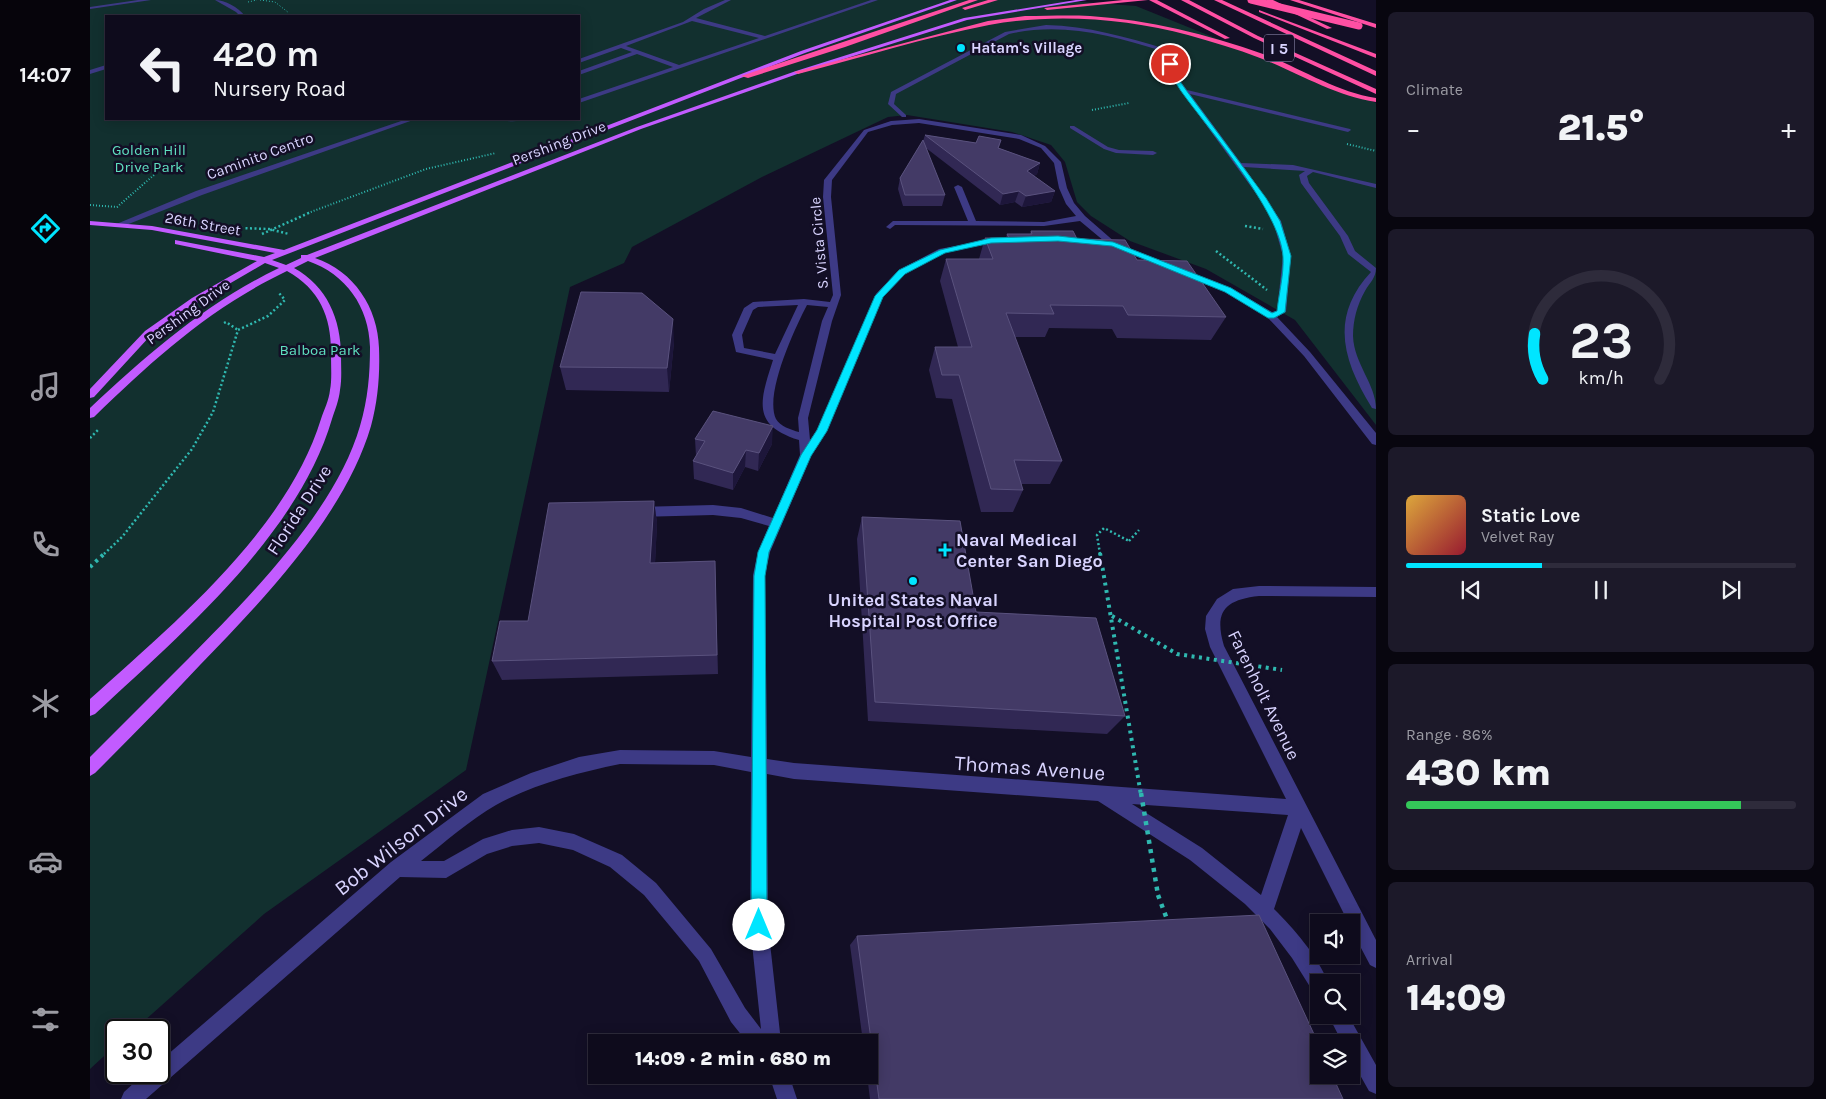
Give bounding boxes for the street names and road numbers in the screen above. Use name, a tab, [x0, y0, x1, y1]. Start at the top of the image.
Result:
road number: I 5	[1264, 34, 1294, 62]
street label: Pershing Drive	[510, 117, 608, 169]
street label: Caminito Centro	[204, 128, 316, 184]
street label: S. Vista Circle	[806, 196, 832, 290]
street label: 26th Street	[164, 208, 243, 240]
street label: Pershing Drive	[143, 276, 233, 348]
street label: Florida Drive	[262, 461, 336, 559]
street label: Farenholt Avenue	[1223, 627, 1305, 763]
street label: Thomas Avenue	[954, 751, 1106, 785]
street label: Bob Wilson Drive	[330, 782, 472, 900]

